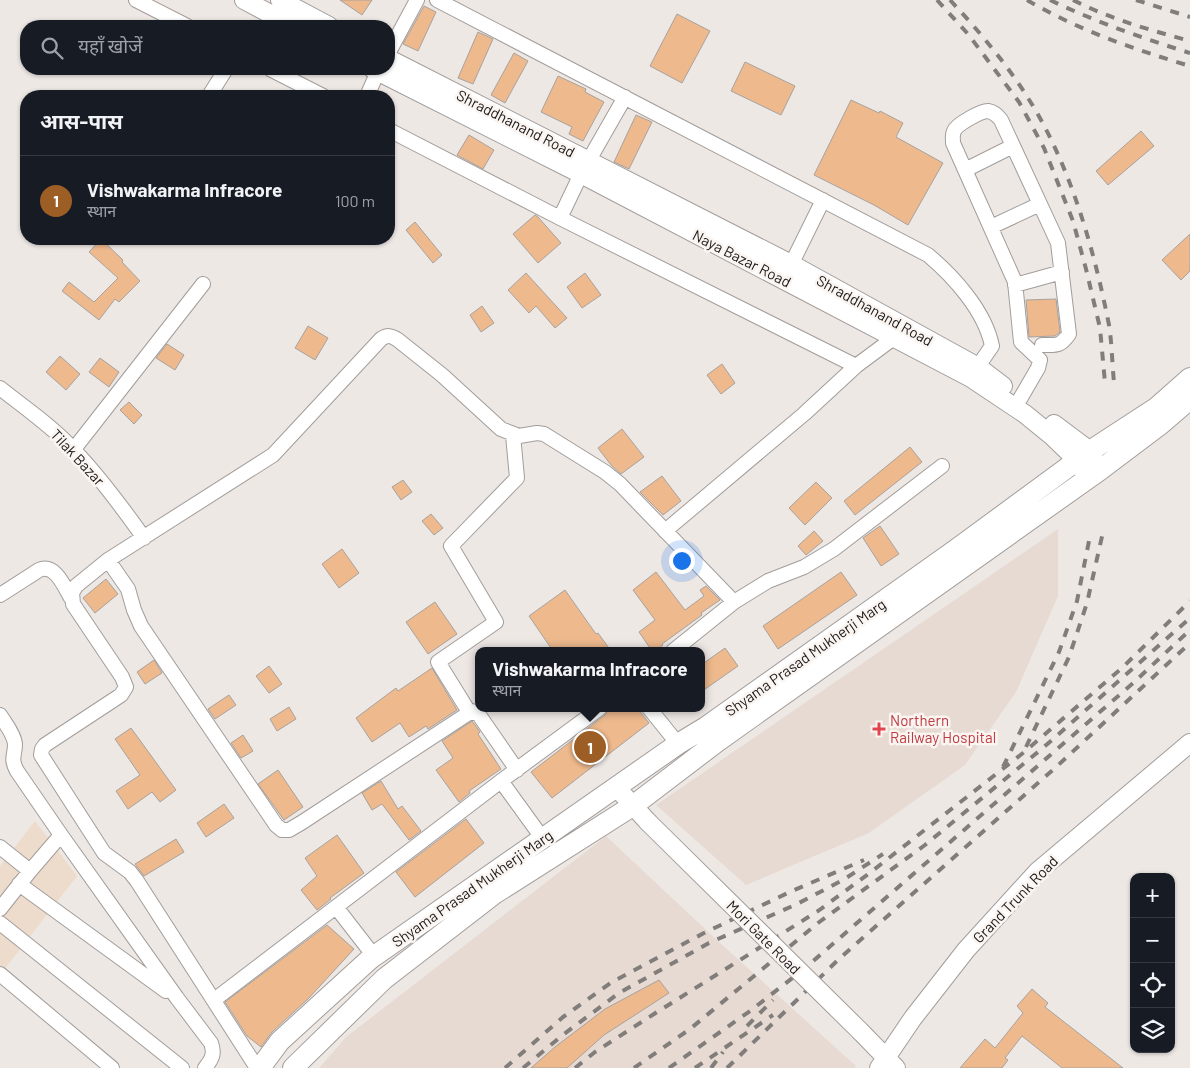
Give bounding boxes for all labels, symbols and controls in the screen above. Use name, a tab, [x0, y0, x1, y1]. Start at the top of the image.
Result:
search box	[20, 20, 395, 75]
icon: search	[38, 34, 66, 62]
text: यहाँ खोजें	[78, 34, 142, 57]
street label: Shraddhanand Road	[454, 85, 578, 161]
text: आस-पास	[40, 108, 123, 133]
text: Vishwakarma Infracore	[87, 178, 282, 201]
text: 1	[53, 191, 59, 210]
text: 100 m	[335, 191, 375, 210]
text: स्थान	[87, 201, 116, 220]
street label: Naya Bazar Road	[690, 225, 794, 291]
street label: Shraddhanand Road	[814, 271, 936, 349]
street label: Tilak Bazar	[47, 425, 109, 489]
your location	[669, 548, 695, 574]
street label: Shyama Prasad Mukherji Marg	[721, 595, 889, 719]
popup	[475, 647, 705, 712]
text: Vishwakarma Infracore	[492, 657, 688, 680]
text: स्थान	[492, 680, 522, 699]
place label: Northern Railway Hospital	[890, 711, 996, 746]
marker: Northern Railway Hospital	[872, 722, 886, 736]
pin: 1	[574, 728, 606, 766]
street label: Shyama Prasad Mukherji Marg	[388, 826, 556, 950]
street label: Grand Trunk Road	[969, 852, 1061, 946]
map controls	[1130, 873, 1175, 1053]
button: +	[1130, 873, 1175, 918]
street label: Mori Gate Road	[723, 896, 805, 978]
button: −	[1130, 918, 1175, 963]
button: locate	[1130, 963, 1175, 1008]
button: layers	[1130, 1008, 1175, 1053]

